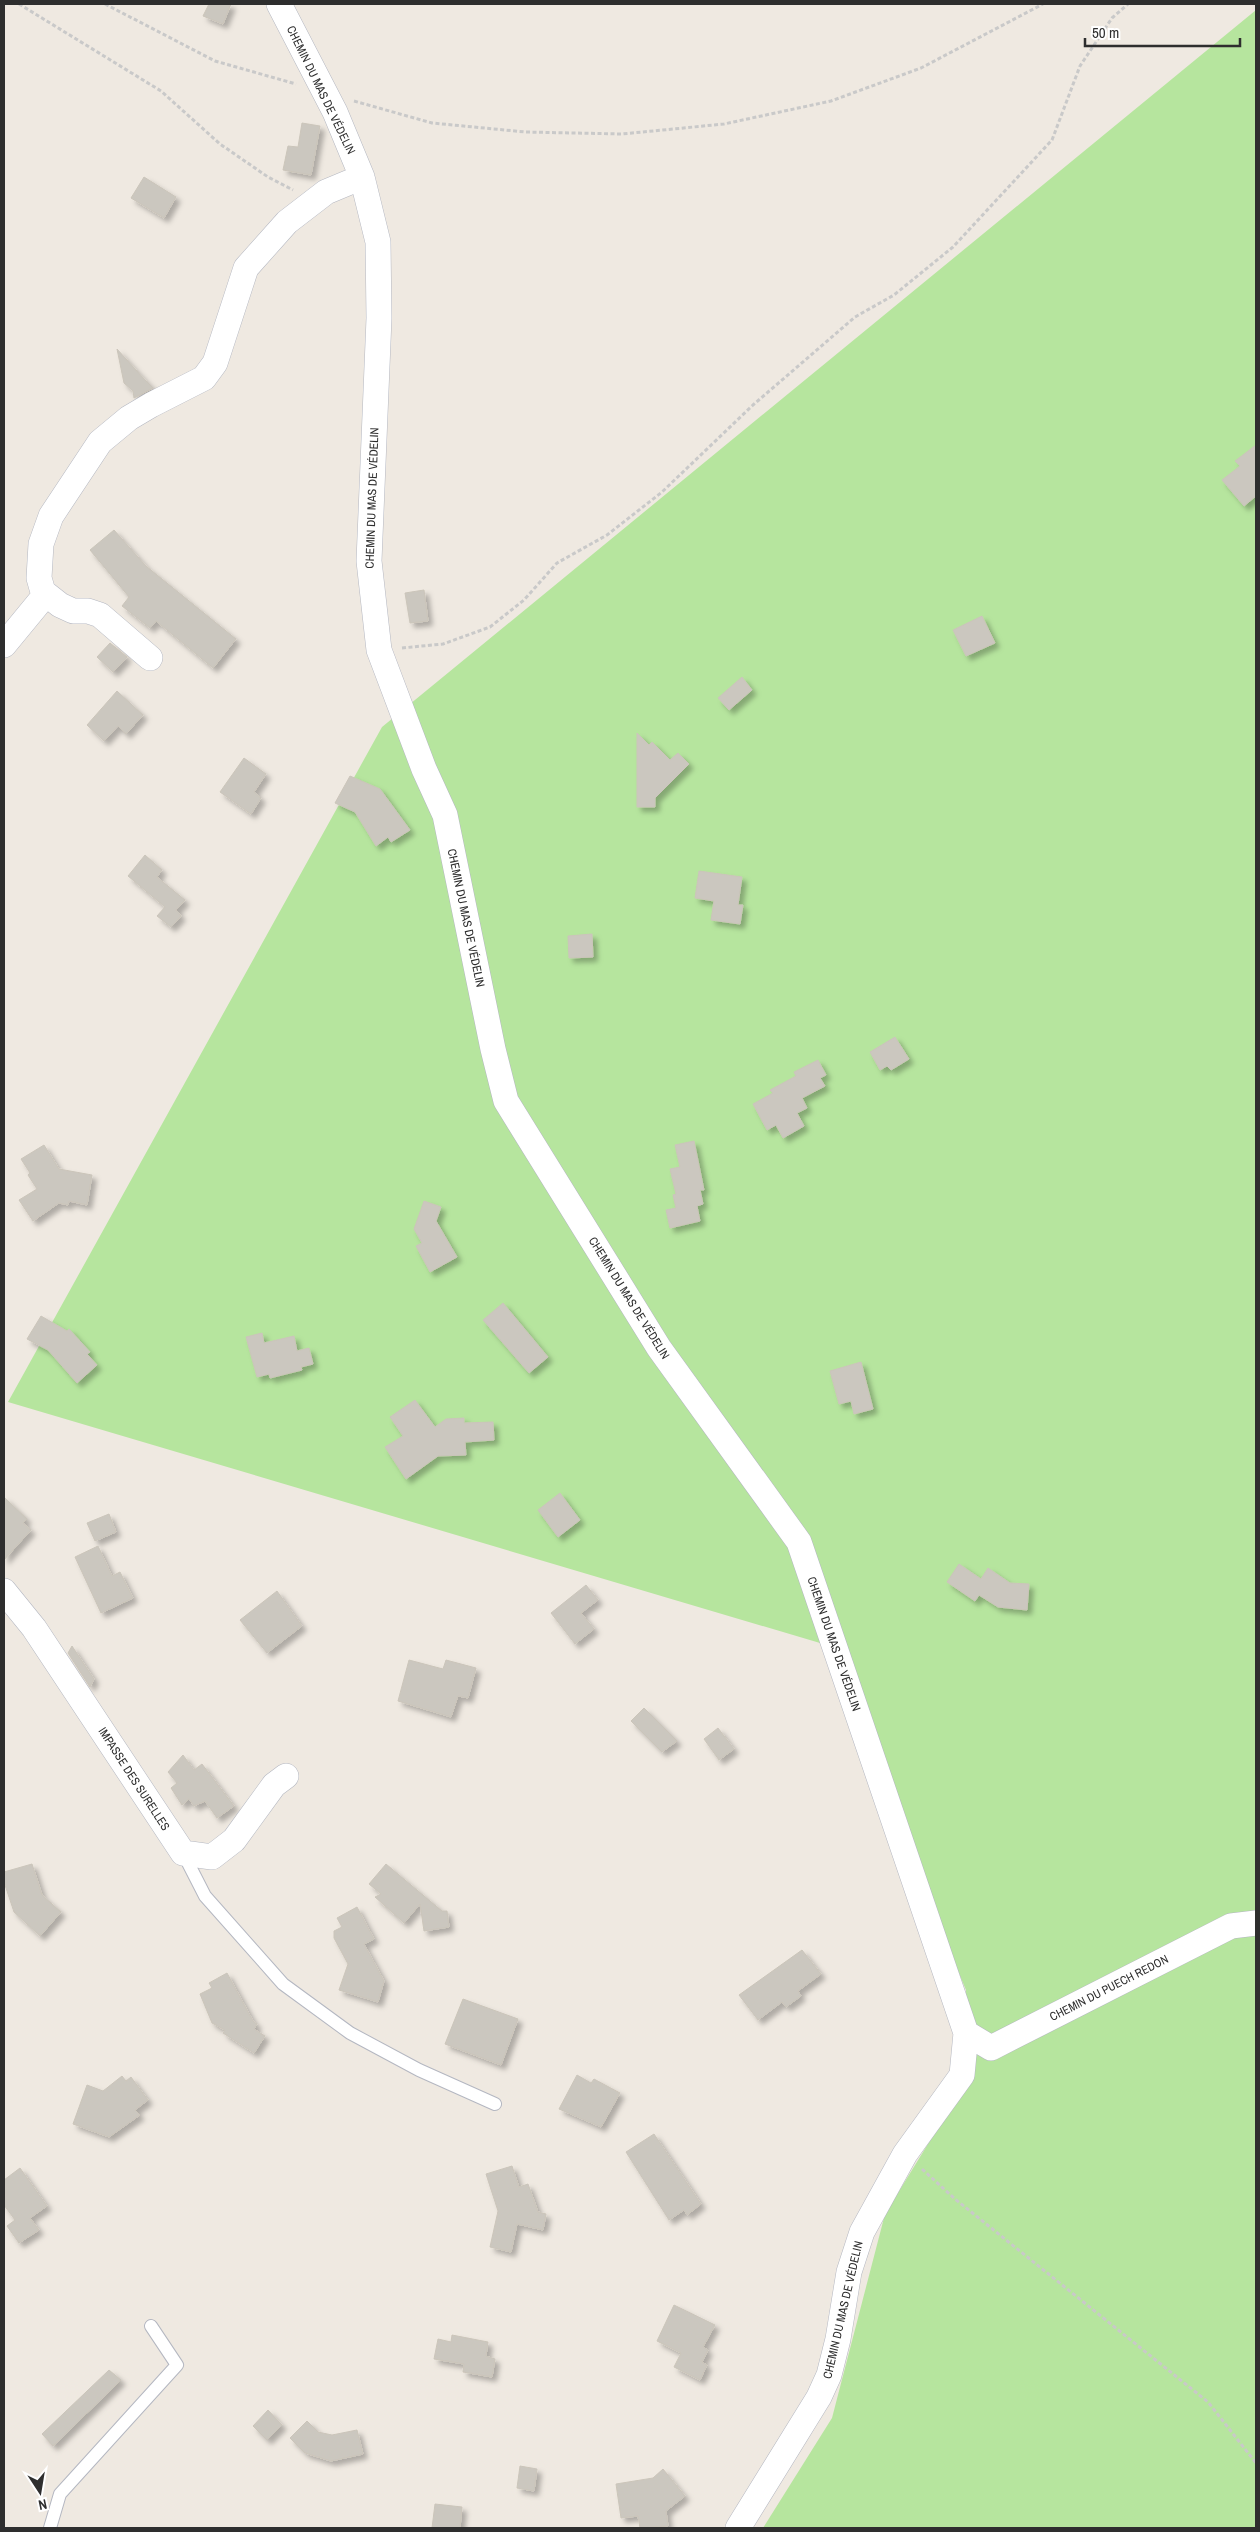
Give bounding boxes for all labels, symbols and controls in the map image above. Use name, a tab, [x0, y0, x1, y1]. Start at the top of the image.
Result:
scale bar	[1085, 15, 1240, 47]
text: 50 m	[1092, 22, 1119, 43]
street label: CHEMIN DU MAS DE VÉDELIN	[283, 23, 359, 157]
street label: CHEMIN DU MAS DE VÉDELIN	[362, 427, 382, 569]
street label: CHEMIN DU MAS DE VÉDELIN	[444, 847, 488, 989]
street label: CHEMIN DU MAS DE VÉDELIN	[585, 1234, 673, 1362]
street label: CHEMIN DU MAS DE VÉDELIN	[803, 1575, 865, 1713]
street label: IMPASSE DES SURELLES	[95, 1724, 174, 1834]
street label: CHEMIN DU PUECH REDON	[1047, 1951, 1171, 2025]
street label: CHEMIN DU MAS DE VÉDELIN	[819, 2239, 867, 2381]
north arrow	[15, 2467, 65, 2517]
text: N	[37, 2495, 49, 2514]

